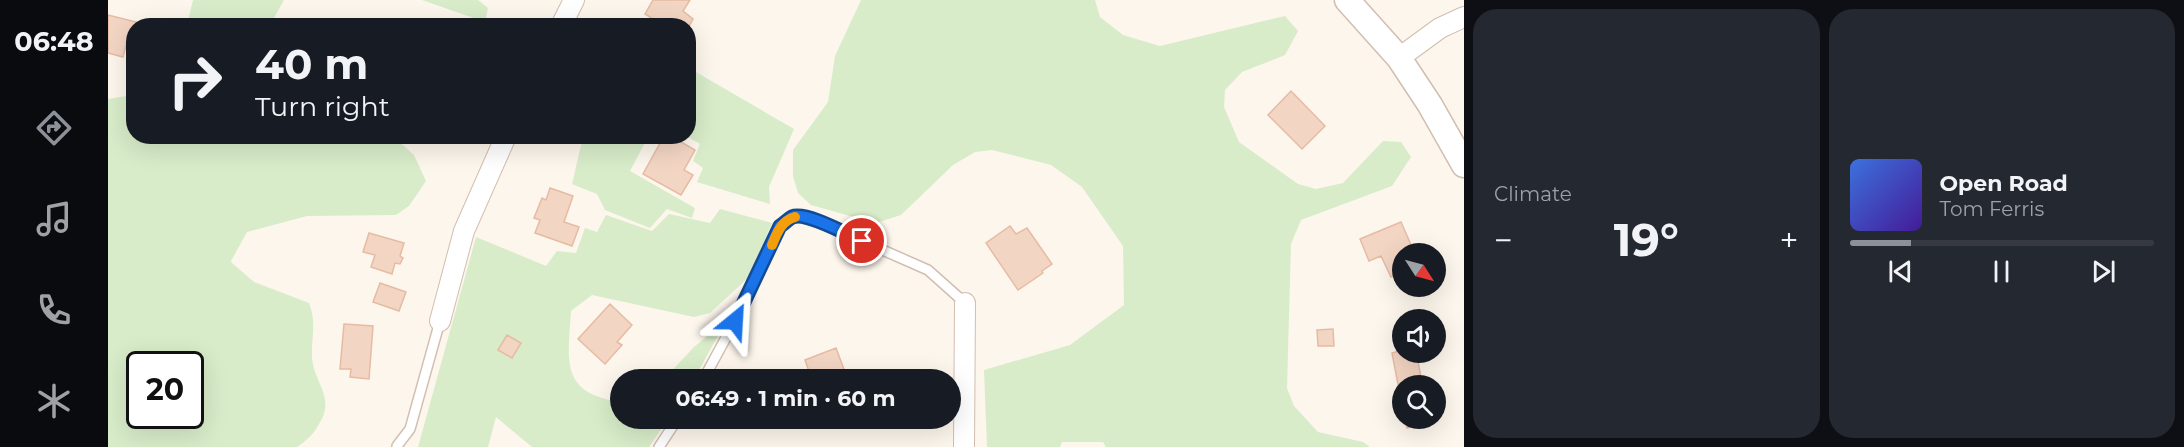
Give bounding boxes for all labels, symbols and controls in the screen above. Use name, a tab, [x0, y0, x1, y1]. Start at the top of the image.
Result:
text: 06:48	[14, 25, 94, 58]
text: 40 m	[255, 38, 368, 90]
icon: right	[156, 42, 234, 120]
text: Turn right	[255, 90, 390, 123]
icon: directions	[33, 107, 75, 149]
text: Open Road	[1940, 170, 2068, 197]
text: Climate	[1494, 182, 1572, 206]
text: Tom Ferris	[1940, 197, 2044, 221]
icon: music	[33, 198, 75, 240]
text: 19°	[1614, 212, 1679, 267]
pin	[836, 215, 887, 266]
text: −	[1494, 220, 1513, 260]
text: +	[1780, 220, 1799, 260]
icon: arrive	[845, 224, 878, 257]
north arrow	[1392, 243, 1446, 297]
map controls	[1392, 243, 1446, 429]
icon: previous	[1884, 255, 1917, 288]
icon: pause	[1985, 255, 2018, 288]
icon: next	[2087, 255, 2120, 288]
icon: phone	[33, 289, 75, 331]
position arrow	[703, 289, 767, 353]
button: sound	[1392, 309, 1446, 363]
speed limit sign: 20	[126, 351, 204, 429]
button: search	[1392, 375, 1446, 429]
icon: climate	[33, 380, 75, 422]
text: 06:49 · 1 min · 60 m	[675, 385, 896, 412]

